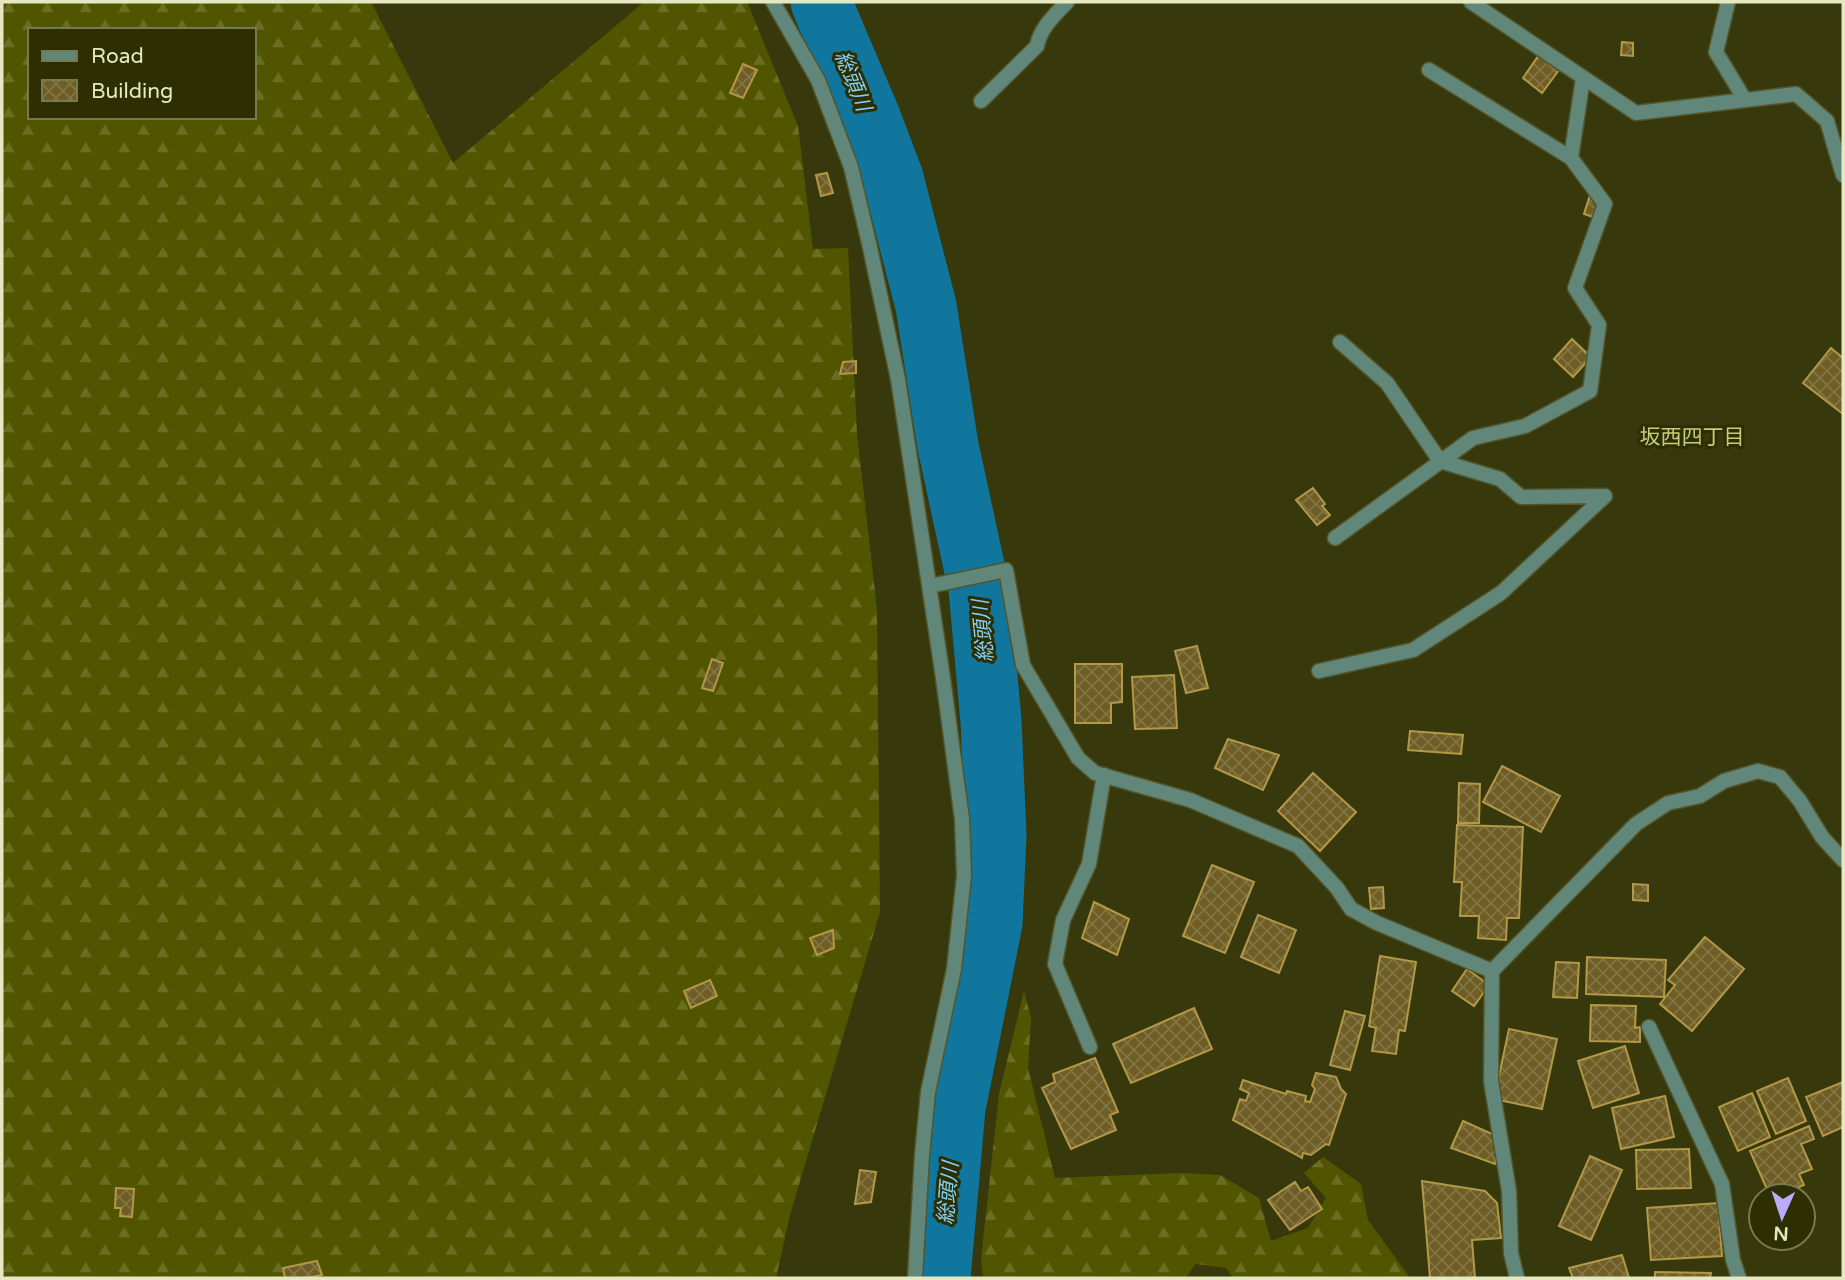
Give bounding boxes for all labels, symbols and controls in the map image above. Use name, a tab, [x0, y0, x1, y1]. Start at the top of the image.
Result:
legend	[28, 28, 256, 119]
text: Road	[91, 44, 144, 69]
water label: 総頭川	[829, 47, 877, 117]
text: Building	[91, 79, 173, 104]
district label: 坂西四丁目	[1640, 425, 1745, 450]
water label: 総頭川	[968, 596, 999, 663]
water label: 総頭川	[933, 1159, 964, 1226]
north arrow	[1747, 1182, 1817, 1252]
text: N	[1773, 1222, 1789, 1244]

